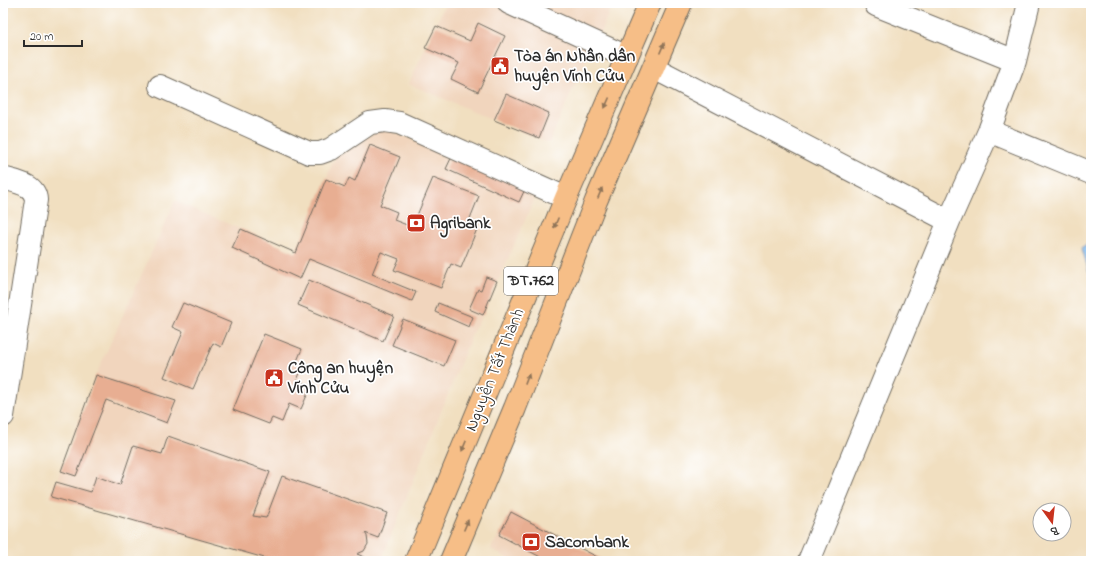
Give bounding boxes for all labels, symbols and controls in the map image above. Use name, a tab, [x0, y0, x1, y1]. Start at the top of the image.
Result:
scale bar	[24, 22, 82, 48]
text: 20 m	[30, 28, 53, 46]
one-way arrow	[659, 42, 666, 54]
place label: Tòa án Nhân dân huyện Vĩnh Cửu	[514, 44, 636, 91]
public building icon: Tòa án Nhân dân huyện Vĩnh Cửu	[489, 55, 511, 77]
one-way arrow	[604, 98, 610, 110]
one-way arrow	[597, 188, 603, 199]
place label: Agribank	[430, 211, 491, 238]
bank icon: Agribank	[405, 212, 427, 234]
one-way arrow	[553, 217, 559, 228]
road number: ĐT.762	[504, 267, 558, 295]
street label: Nguyễn Tất Thành	[459, 305, 533, 436]
place label: Công an huyện Vĩnh Cửu	[287, 356, 394, 401]
public building icon: Công an huyện Vĩnh Cửu	[263, 367, 285, 389]
one-way arrow	[524, 373, 530, 385]
one-way arrow	[461, 441, 467, 452]
north arrow	[1032, 502, 1072, 542]
one-way arrow	[463, 520, 469, 531]
text: B	[1048, 522, 1061, 540]
place label: Sacombank	[545, 530, 629, 555]
bank icon: Sacombank	[520, 531, 542, 553]

